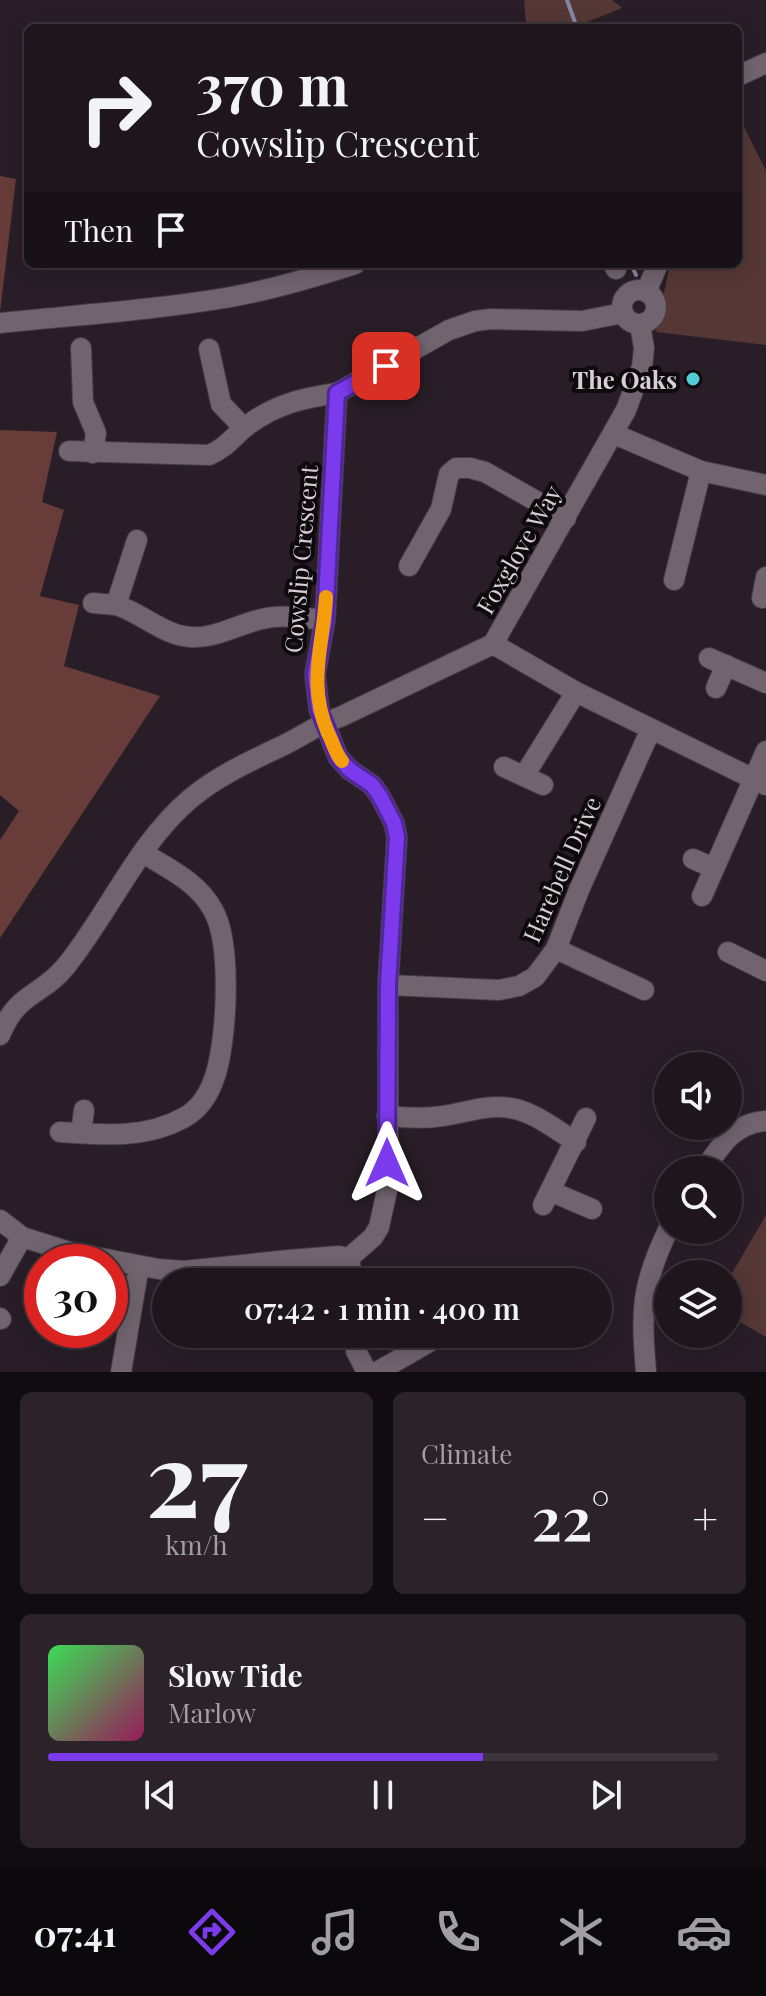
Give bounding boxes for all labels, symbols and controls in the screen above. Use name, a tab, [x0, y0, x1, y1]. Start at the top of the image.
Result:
text: 370 m	[196, 46, 349, 121]
icon: right	[64, 56, 168, 160]
text: Cowslip Crescent	[196, 118, 479, 166]
icon: arrive	[149, 208, 193, 252]
text: Then	[64, 210, 133, 250]
pin	[352, 332, 420, 400]
icon: arrive	[364, 344, 408, 388]
place label: The Oaks	[572, 363, 677, 395]
marker: The Oaks	[684, 370, 702, 388]
street label: Cowslip Crescent	[276, 463, 324, 654]
street label: Foxglove Way	[468, 479, 568, 619]
street label: Harebell Drive	[515, 791, 607, 947]
map controls	[654, 1052, 742, 1348]
button: sound	[654, 1052, 742, 1140]
position arrow	[345, 1121, 429, 1205]
button: search	[654, 1156, 742, 1244]
speed limit sign: 30	[24, 1244, 128, 1348]
button: layers	[654, 1260, 742, 1348]
text: 07:42 · 1 min · 400 m	[244, 1288, 520, 1328]
text: 27	[146, 1405, 247, 1544]
text: Climate	[421, 1436, 512, 1471]
text: 22°	[531, 1476, 610, 1556]
text: −	[421, 1487, 449, 1546]
text: +	[692, 1487, 718, 1546]
text: km/h	[165, 1527, 228, 1562]
text: Slow Tide	[168, 1655, 303, 1695]
text: Marlow	[168, 1695, 256, 1730]
icon: previous	[138, 1773, 182, 1817]
icon: pause	[361, 1773, 405, 1817]
icon: next	[584, 1773, 628, 1817]
icon: directions	[184, 1904, 240, 1960]
icon: music	[307, 1904, 363, 1960]
icon: phone	[430, 1904, 486, 1960]
icon: climate	[553, 1904, 609, 1960]
icon: car	[676, 1904, 732, 1960]
text: 07:41	[34, 1908, 116, 1956]

